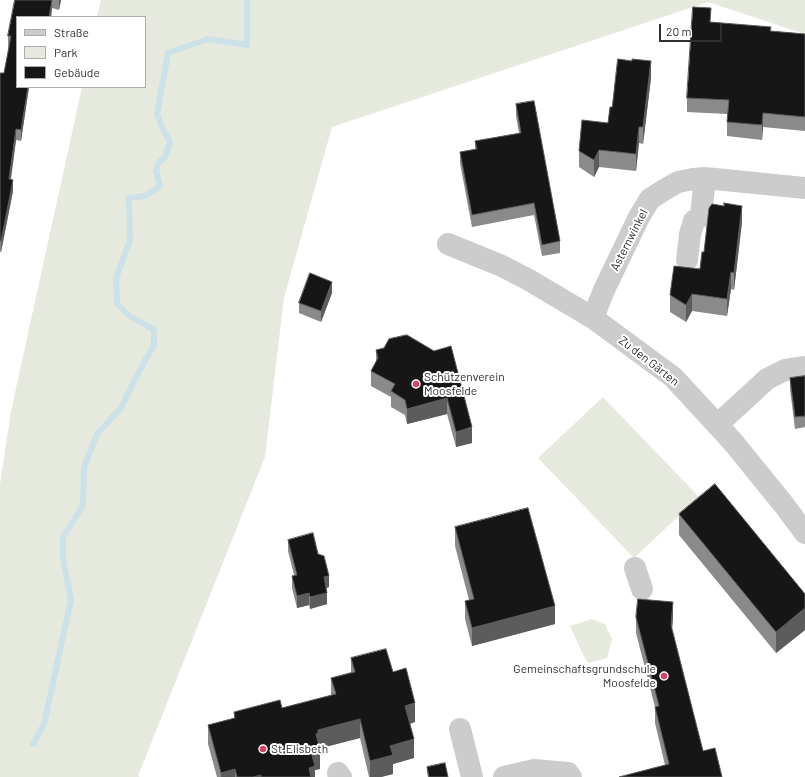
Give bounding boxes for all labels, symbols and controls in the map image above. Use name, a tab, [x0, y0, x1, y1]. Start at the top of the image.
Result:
legend	[16, 16, 146, 88]
scale bar	[661, 16, 724, 42]
text: 20 m	[666, 24, 692, 38]
text: Straße	[54, 25, 89, 39]
text: Park	[54, 45, 78, 59]
text: Gebäude	[54, 65, 100, 79]
street label: Asternwinkel	[607, 207, 651, 273]
street label: Zu den Gärten	[616, 333, 682, 389]
place label: Schützenverein Moosfelde	[424, 370, 505, 398]
marker: Schützenverein Moosfelde	[411, 379, 421, 389]
place label: Gemeinschaftsgrundschule Moosfelde	[513, 662, 656, 690]
marker: Gemeinschaftsgrundschule Moosfelde	[659, 671, 669, 681]
place label: St.Elisbeth	[271, 742, 328, 756]
marker: St.Elisbeth	[258, 744, 268, 754]

